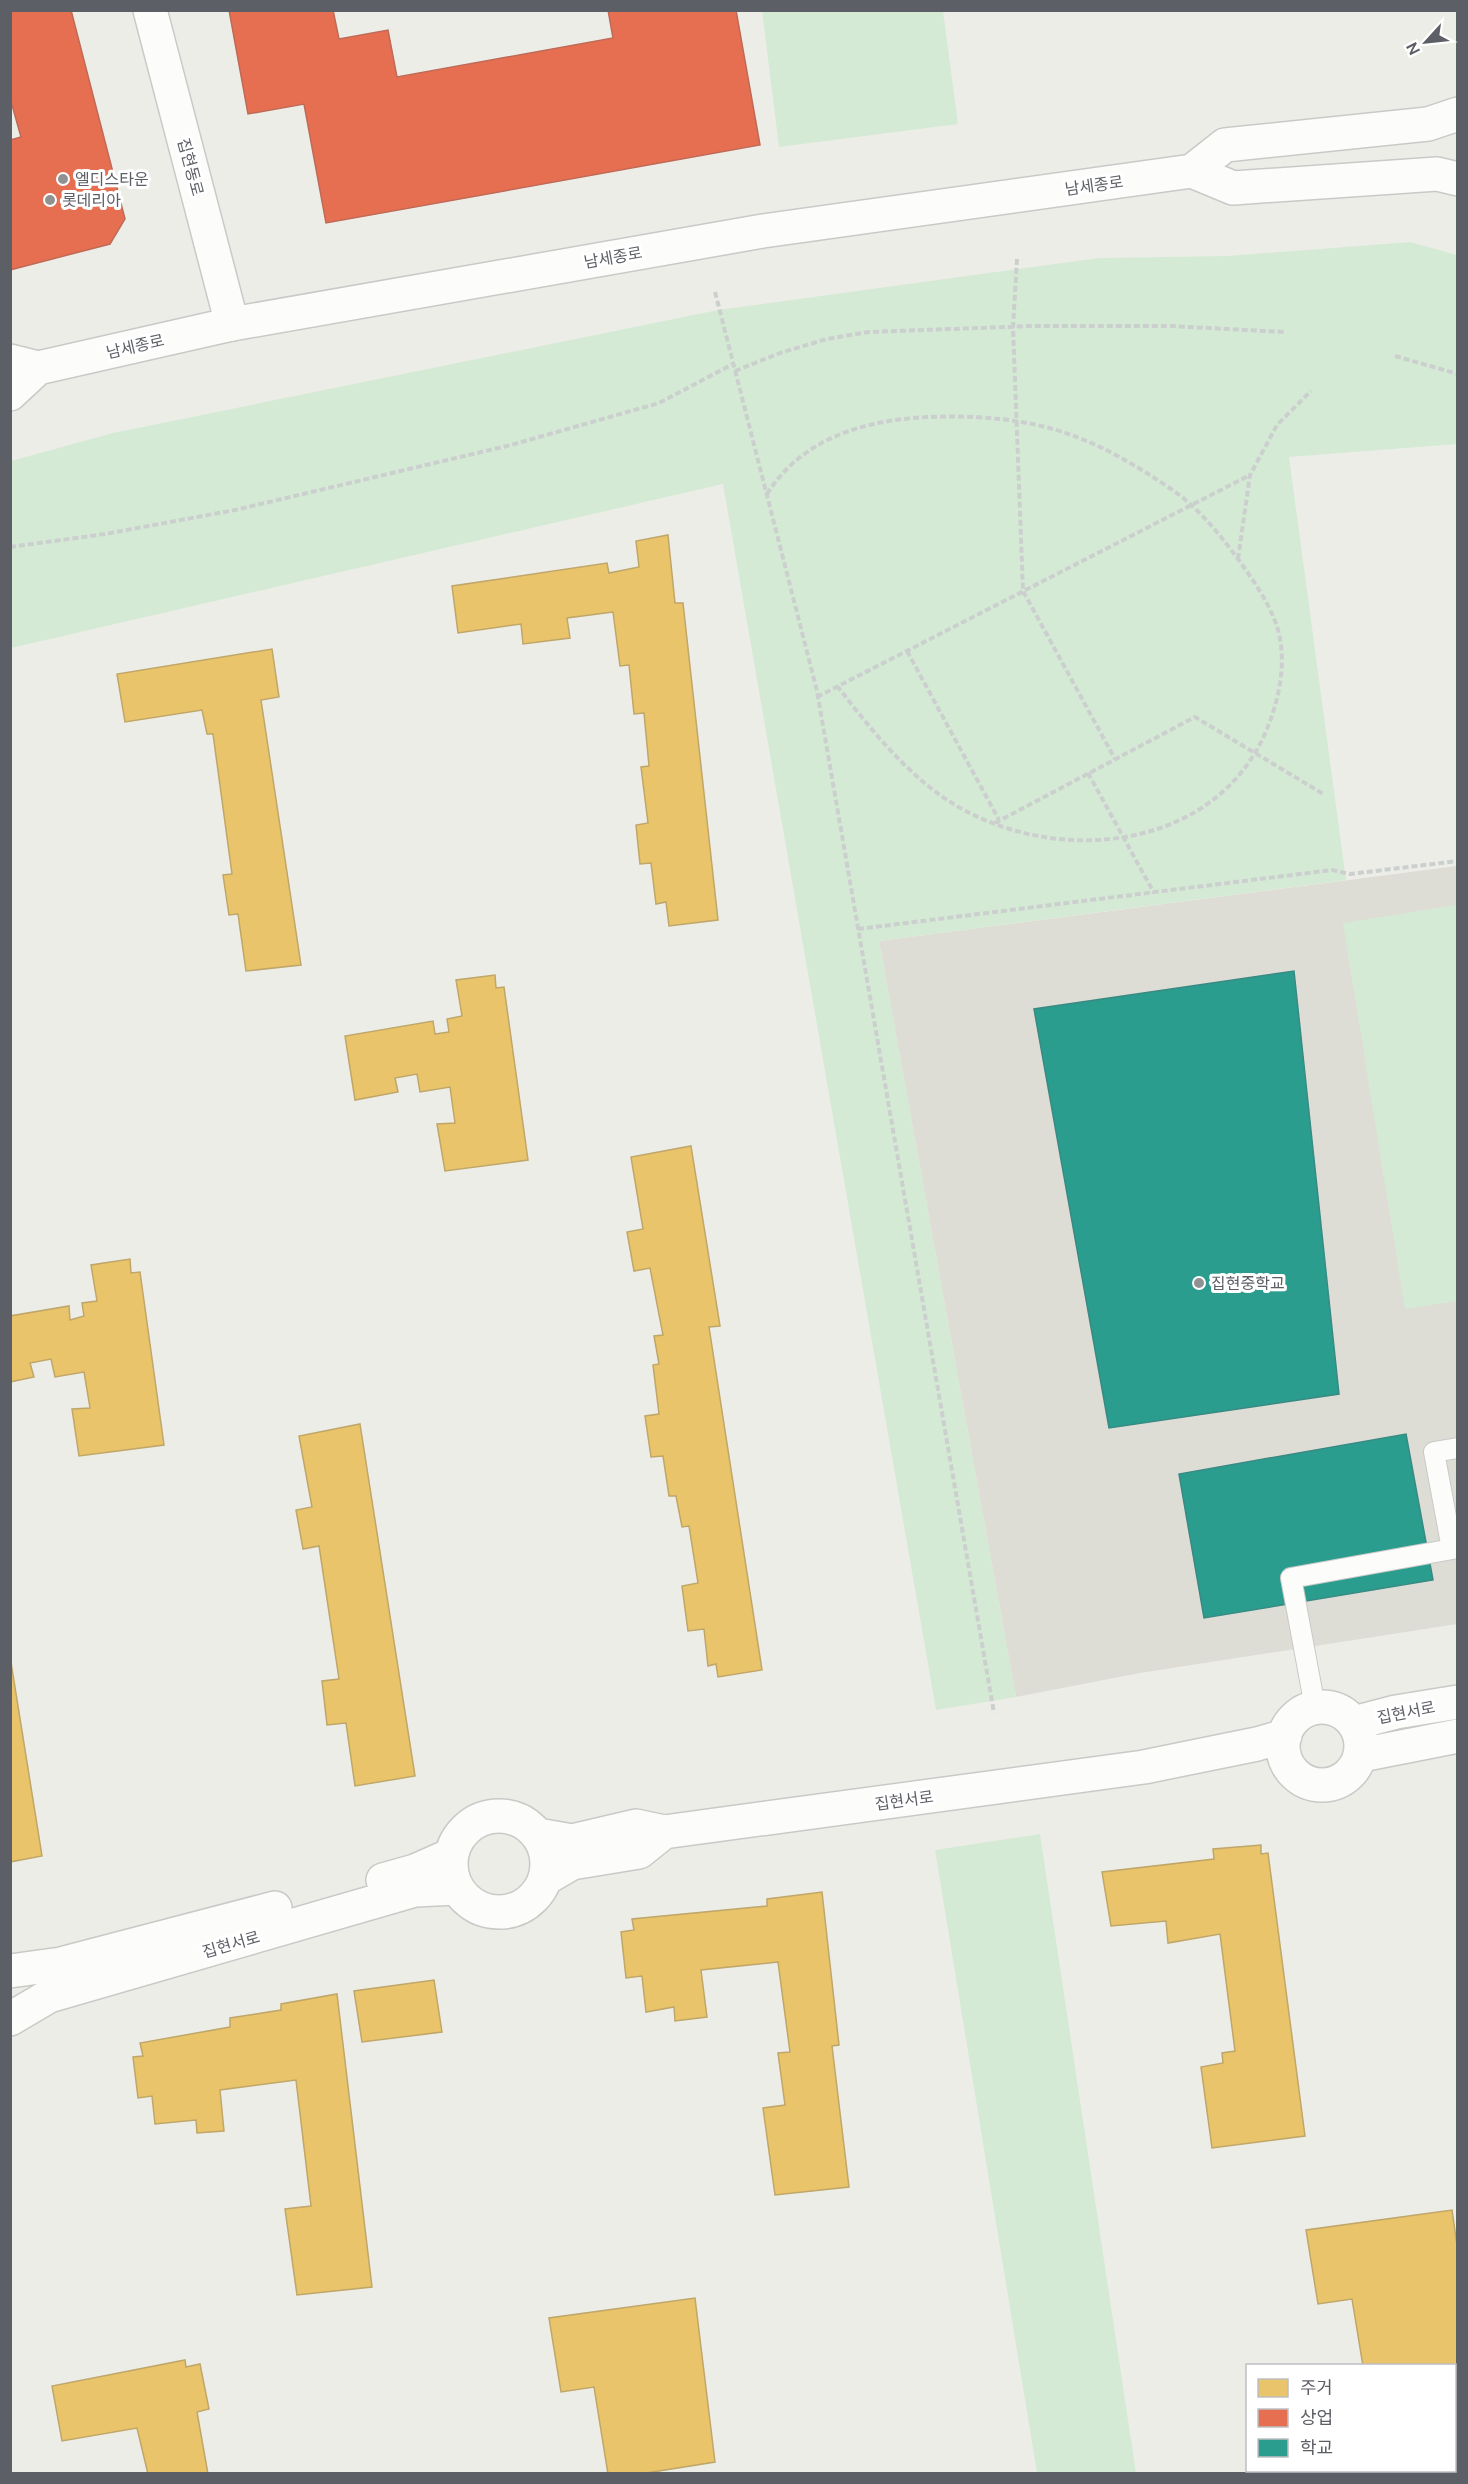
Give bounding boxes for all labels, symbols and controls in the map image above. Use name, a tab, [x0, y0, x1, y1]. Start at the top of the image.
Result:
north arrow	[1396, 12, 1456, 72]
text: N	[1402, 39, 1423, 58]
street label: 집현동로	[175, 136, 207, 198]
place label: 엘디스타운	[75, 170, 149, 188]
marker: 엘디스타운	[56, 172, 70, 186]
street label: 남세종로	[1064, 172, 1125, 198]
place label: 롯데리아	[62, 191, 121, 209]
marker: 롯데리아	[43, 193, 57, 207]
street label: 남세종로	[582, 243, 644, 271]
street label: 남세종로	[104, 331, 166, 361]
place label: 집현중학교	[1211, 1274, 1285, 1292]
marker: 집현중학교	[1192, 1276, 1206, 1290]
street label: 집현서로	[1375, 1697, 1437, 1726]
street label: 집현서로	[874, 1787, 935, 1813]
street label: 집현서로	[200, 1927, 262, 1961]
legend	[1246, 2364, 1456, 2472]
text: 주거	[1300, 2377, 1333, 2397]
text: 상업	[1300, 2407, 1333, 2427]
text: 학교	[1300, 2437, 1333, 2457]

